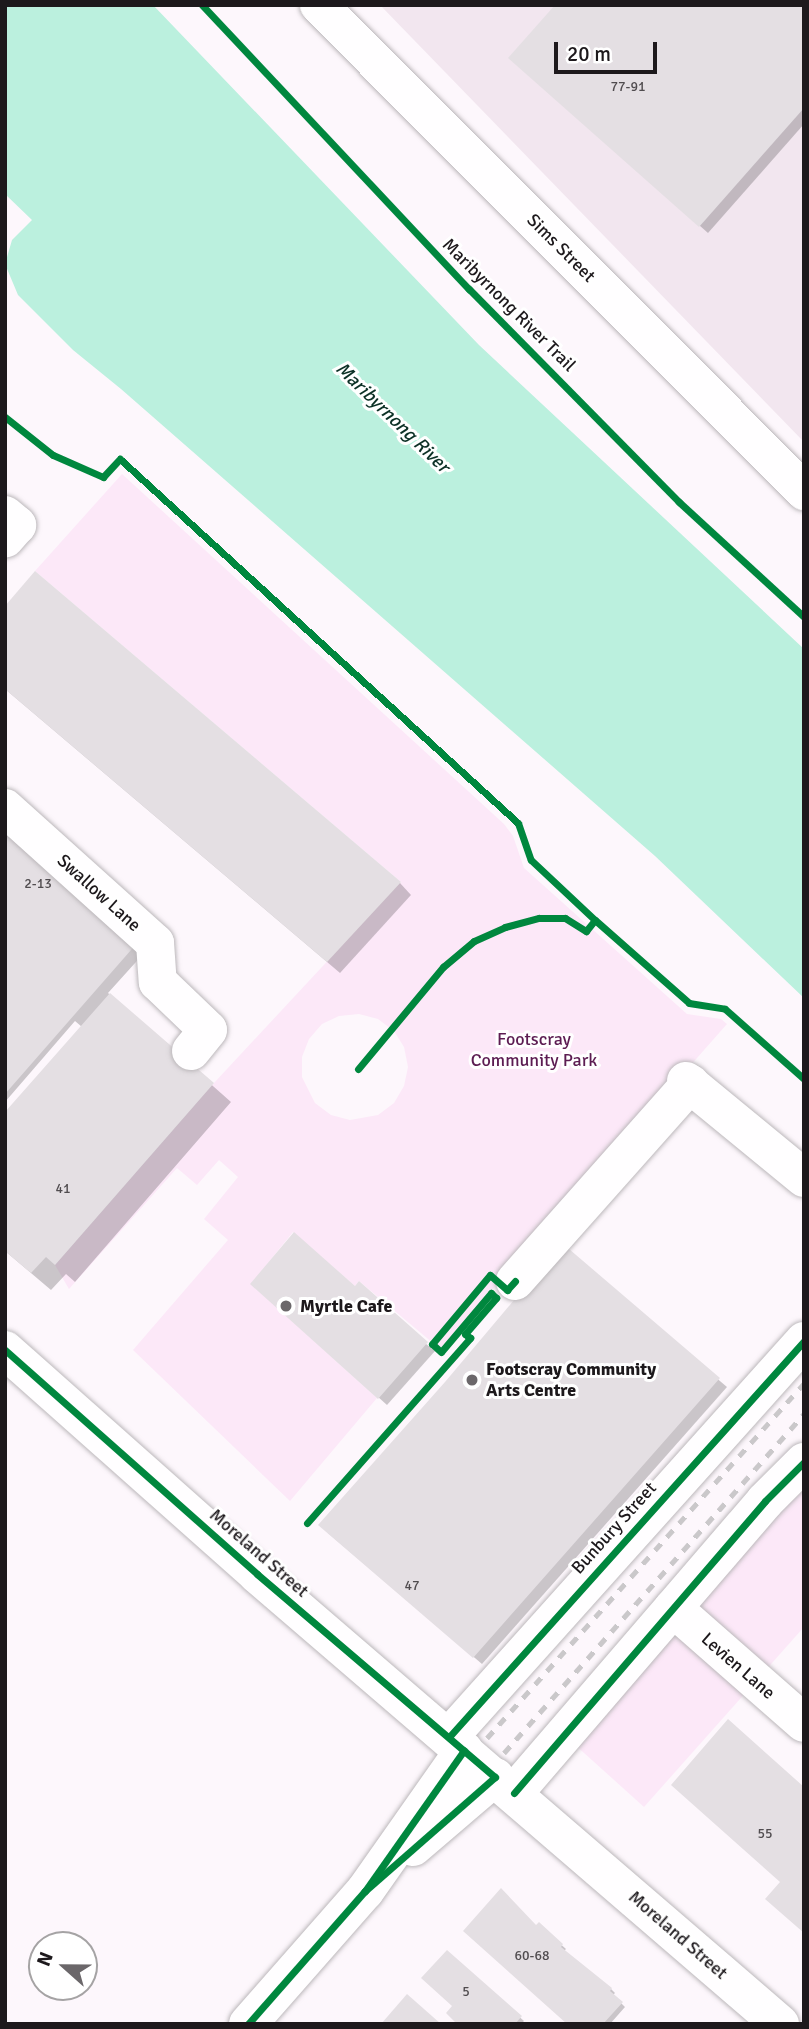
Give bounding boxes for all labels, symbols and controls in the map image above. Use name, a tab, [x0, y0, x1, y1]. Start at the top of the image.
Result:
scale bar	[557, 28, 660, 72]
text: 20 m	[567, 41, 611, 67]
house number: 77-91	[610, 79, 646, 95]
street label: Sims Street	[522, 209, 600, 287]
street label: Maribyrnong River Trail	[438, 234, 580, 376]
water label: Maribyrnong River	[330, 358, 454, 478]
street label: Swallow Lane	[53, 850, 145, 936]
house number: 2-13	[24, 876, 52, 892]
park label: Footscray Community Park	[471, 1029, 597, 1072]
house number: 41	[55, 1181, 71, 1197]
place label: Myrtle Cafe	[300, 1295, 392, 1317]
marker: Myrtle Cafe	[278, 1298, 294, 1314]
place label: Footscray Community Arts Centre	[486, 1359, 656, 1402]
marker: Footscray Community Arts Centre	[464, 1372, 480, 1388]
street label: Bunbury Street	[567, 1478, 661, 1578]
street label: Moreland Street	[205, 1504, 313, 1602]
house number: 47	[404, 1578, 420, 1594]
street label: Levien Lane	[697, 1628, 779, 1704]
house number: 55	[757, 1826, 773, 1842]
street label: Moreland Street	[624, 1886, 732, 1984]
north arrow	[28, 1931, 98, 2001]
house number: 60-68	[514, 1948, 550, 1964]
text: N	[32, 1949, 59, 1970]
house number: 5	[462, 1984, 470, 2000]

